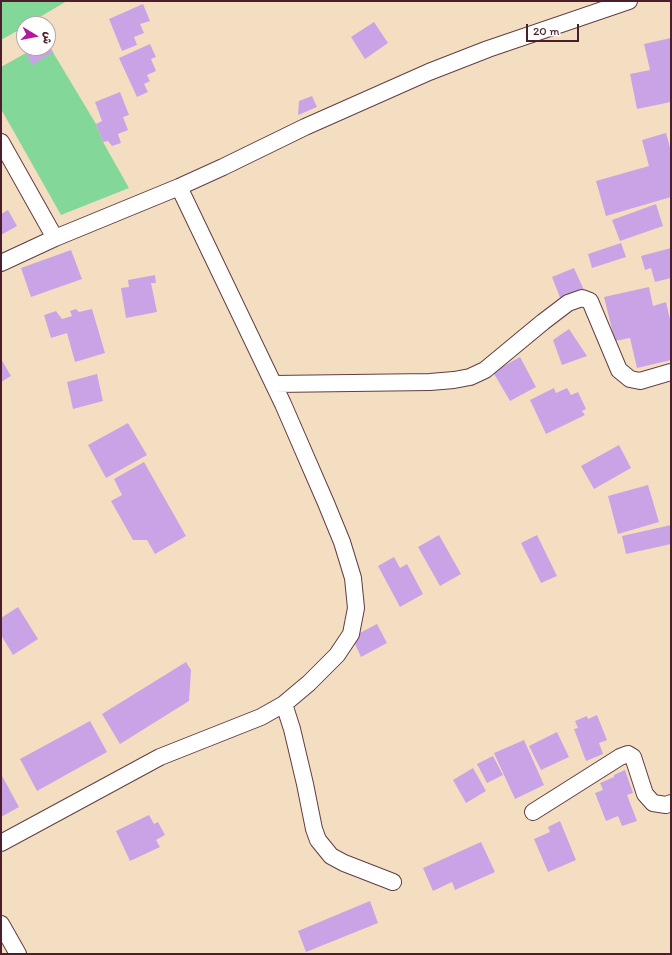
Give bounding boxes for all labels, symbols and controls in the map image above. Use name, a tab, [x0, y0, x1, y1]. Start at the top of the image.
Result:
north arrow	[16, 16, 56, 56]
scale bar	[528, 16, 581, 42]
text: 20 m	[533, 24, 560, 38]
text: ش	[40, 31, 55, 45]

